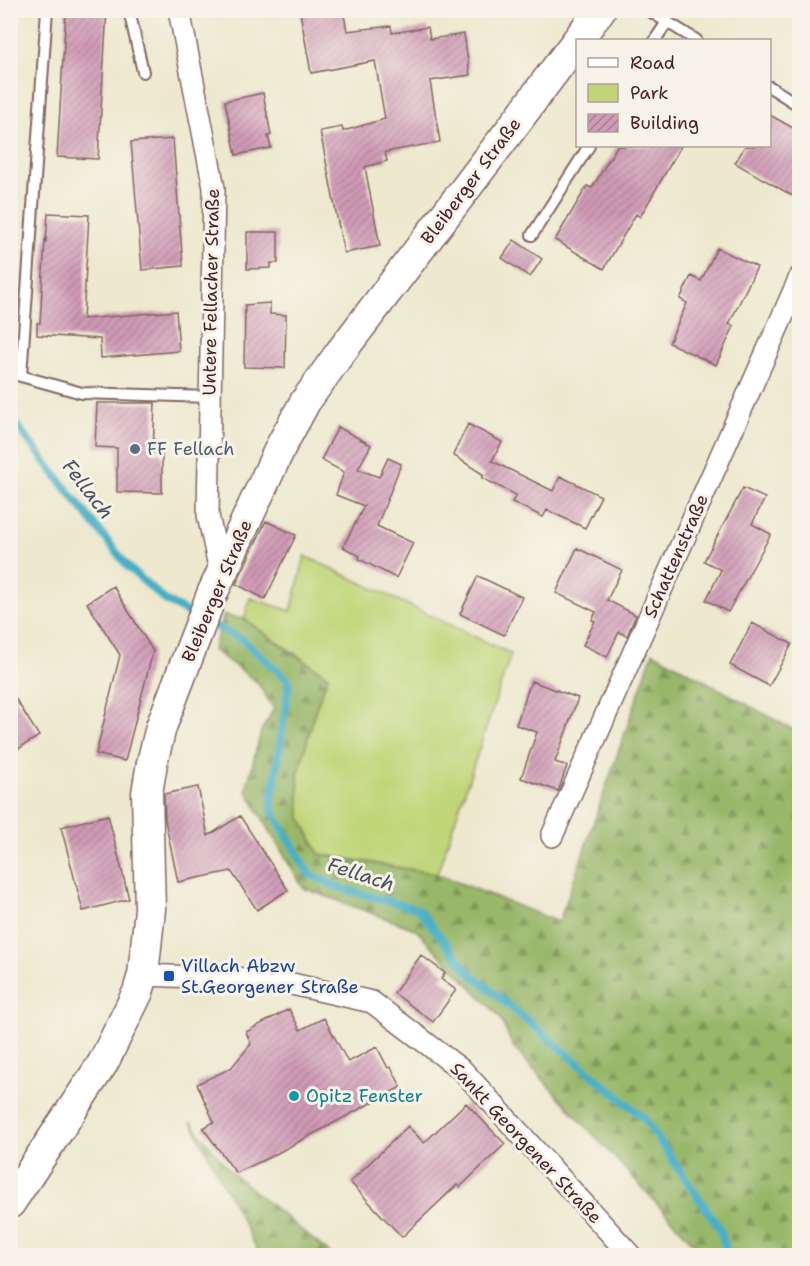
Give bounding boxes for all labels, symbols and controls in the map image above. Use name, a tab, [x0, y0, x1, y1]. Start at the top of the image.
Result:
legend	[576, 39, 771, 147]
text: Road	[630, 51, 675, 75]
text: Park	[630, 81, 669, 105]
text: Building	[630, 111, 699, 135]
street label: Bleiberger Straße	[415, 113, 527, 249]
street label: Untere Fellacher Straße	[197, 188, 225, 396]
place label: FF Fellach	[147, 437, 235, 461]
marker: FF Fellach	[128, 442, 142, 456]
water label: Fellach	[56, 454, 120, 524]
street label: Schattenstraße	[638, 490, 714, 622]
street label: Bleiberger Straße	[176, 516, 258, 666]
water label: Fellach	[324, 851, 398, 897]
place label: Villach Abzw St.Georgener Straße	[181, 954, 359, 999]
marker: Villach Abzw St.Georgener Straße	[162, 969, 176, 983]
street label: Sankt Georgener Straße	[445, 1057, 607, 1229]
place label: Opitz Fenster	[306, 1084, 423, 1108]
marker: Opitz Fenster	[287, 1089, 301, 1103]

